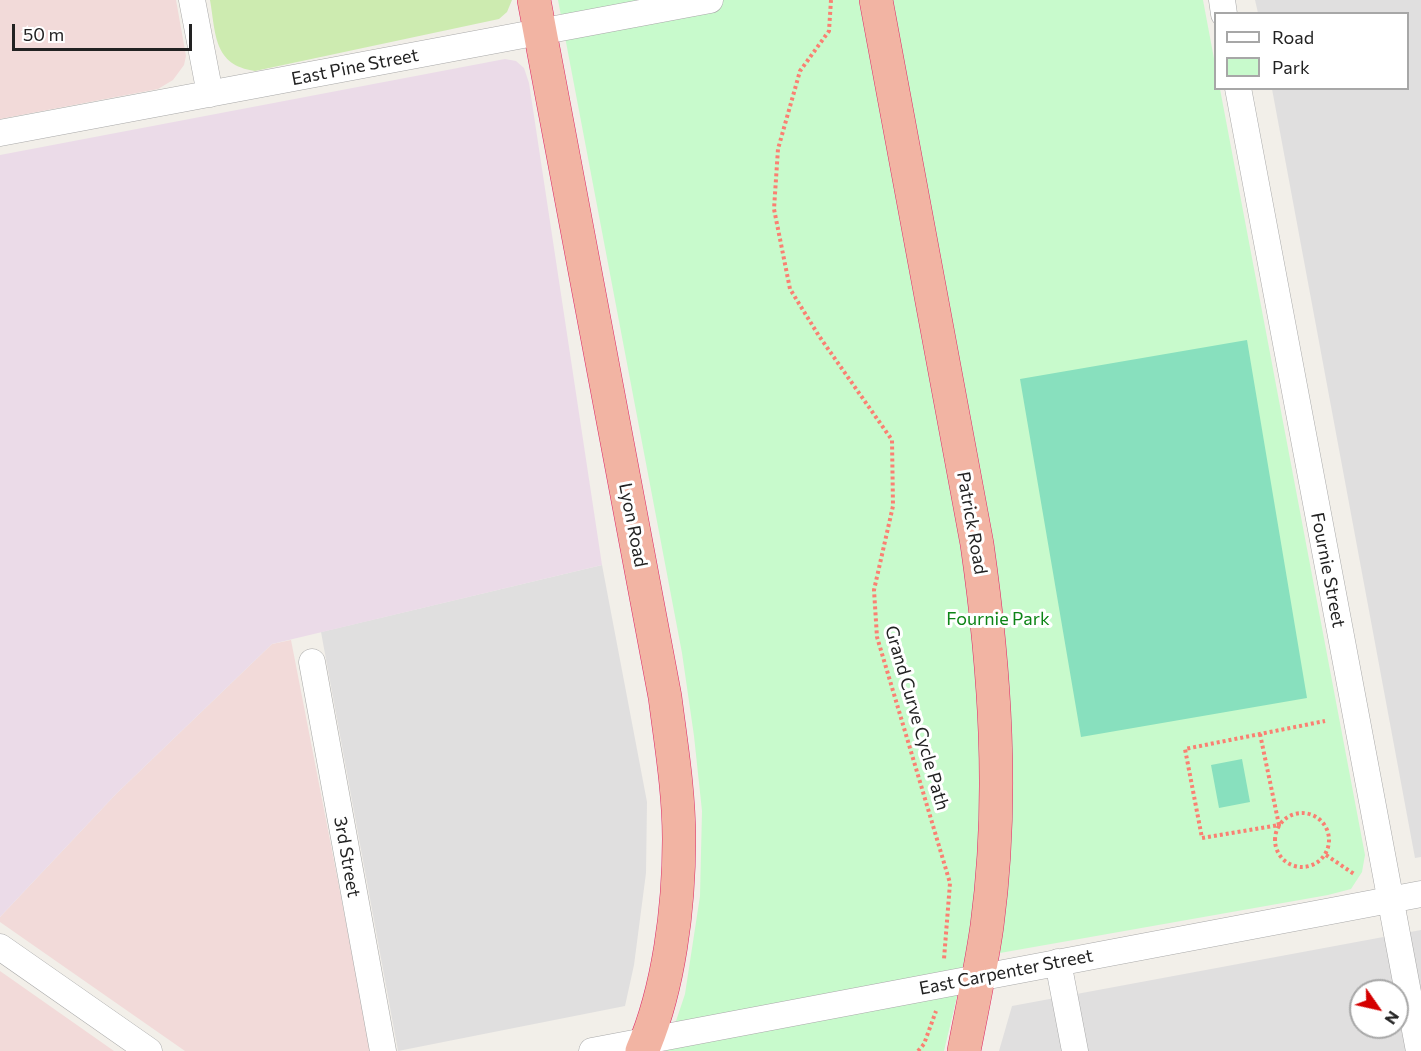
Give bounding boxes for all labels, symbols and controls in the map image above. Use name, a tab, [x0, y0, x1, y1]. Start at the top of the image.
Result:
scale bar	[15, 12, 195, 50]
legend	[1214, 12, 1409, 90]
text: 50 m	[23, 23, 64, 45]
text: Road	[1272, 26, 1314, 48]
street label: East Pine Street	[290, 44, 420, 90]
text: Park	[1272, 56, 1310, 78]
street label: Patrick Road	[952, 470, 992, 576]
street label: Lyon Road	[614, 481, 652, 569]
street label: Fournie Street	[1306, 511, 1350, 629]
park label: Fournie Park	[946, 608, 1050, 630]
street label: Grand Curve Cycle Path	[880, 623, 954, 813]
street label: 3rd Street	[329, 815, 365, 899]
street label: East Carpenter Street	[917, 945, 1095, 999]
north arrow	[1349, 979, 1409, 1039]
text: N	[1381, 1008, 1404, 1029]

